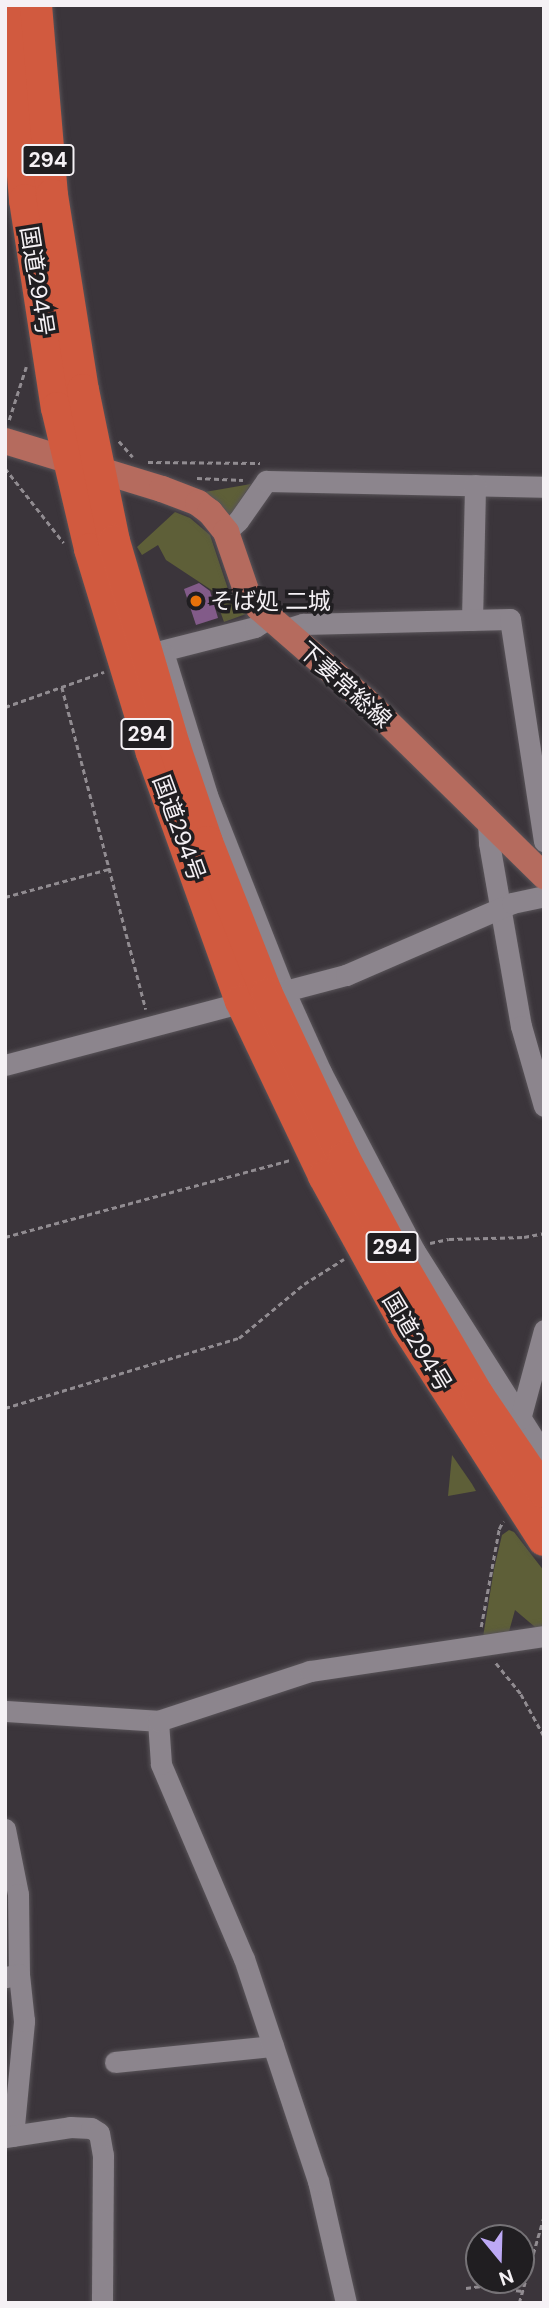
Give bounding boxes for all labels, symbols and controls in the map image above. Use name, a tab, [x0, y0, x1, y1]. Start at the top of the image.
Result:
road number: 294	[20, 142, 76, 178]
street label: 国道294号	[15, 224, 59, 338]
place label: そば処 二城	[210, 587, 331, 615]
marker: そば処 二城	[188, 593, 204, 609]
street label: 下妻常総線	[293, 636, 397, 734]
road number: 294	[119, 716, 175, 752]
street label: 国道294号	[147, 771, 211, 885]
road number: 294	[364, 1230, 420, 1264]
street label: 国道294号	[377, 1288, 457, 1396]
north arrow	[465, 2224, 535, 2294]
text: N	[496, 2263, 517, 2292]

